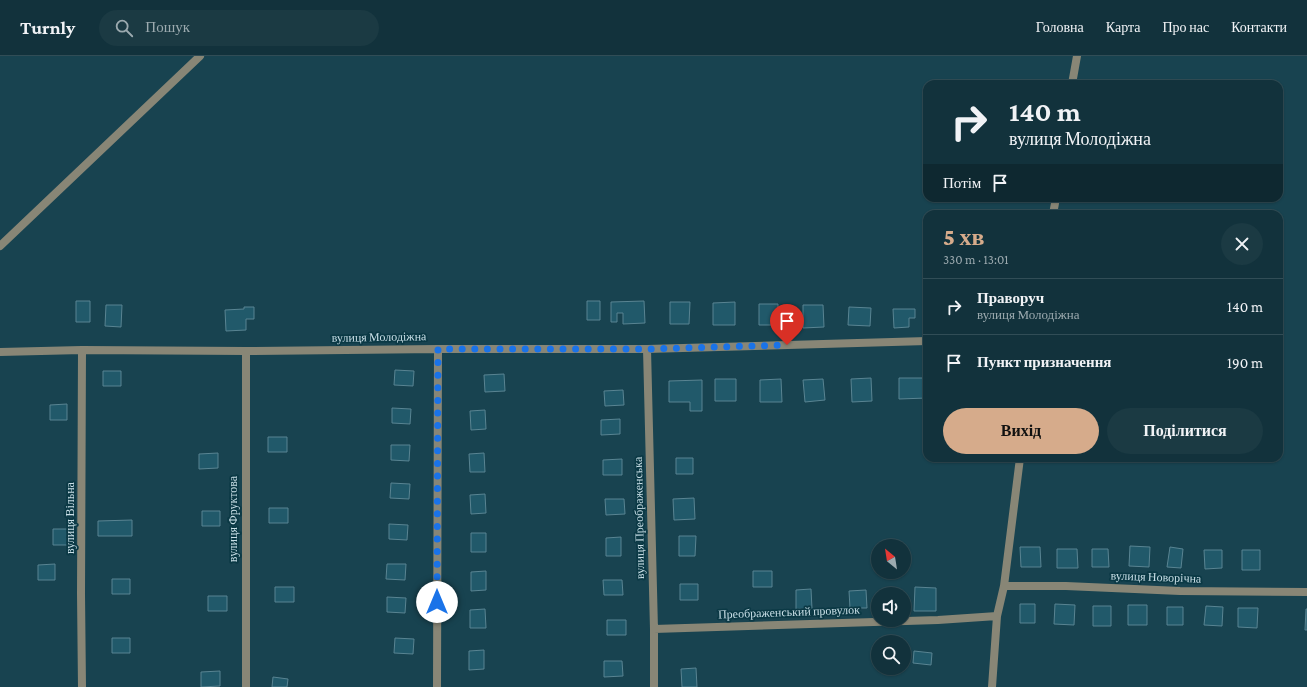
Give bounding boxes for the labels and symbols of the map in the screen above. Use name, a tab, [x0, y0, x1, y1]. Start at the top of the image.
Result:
pin	[770, 304, 804, 345]
street label: вулиця Молодіжна	[332, 329, 427, 345]
street label: вулиця Преображенська	[631, 456, 647, 579]
street label: вулиця Фруктова	[226, 475, 240, 562]
street label: вулиця Вільна	[63, 481, 77, 554]
north arrow	[871, 539, 911, 579]
street label: вулиця Новорічна	[1110, 568, 1202, 586]
position arrow	[416, 581, 458, 623]
street label: Преображенський провулок	[718, 603, 860, 621]

